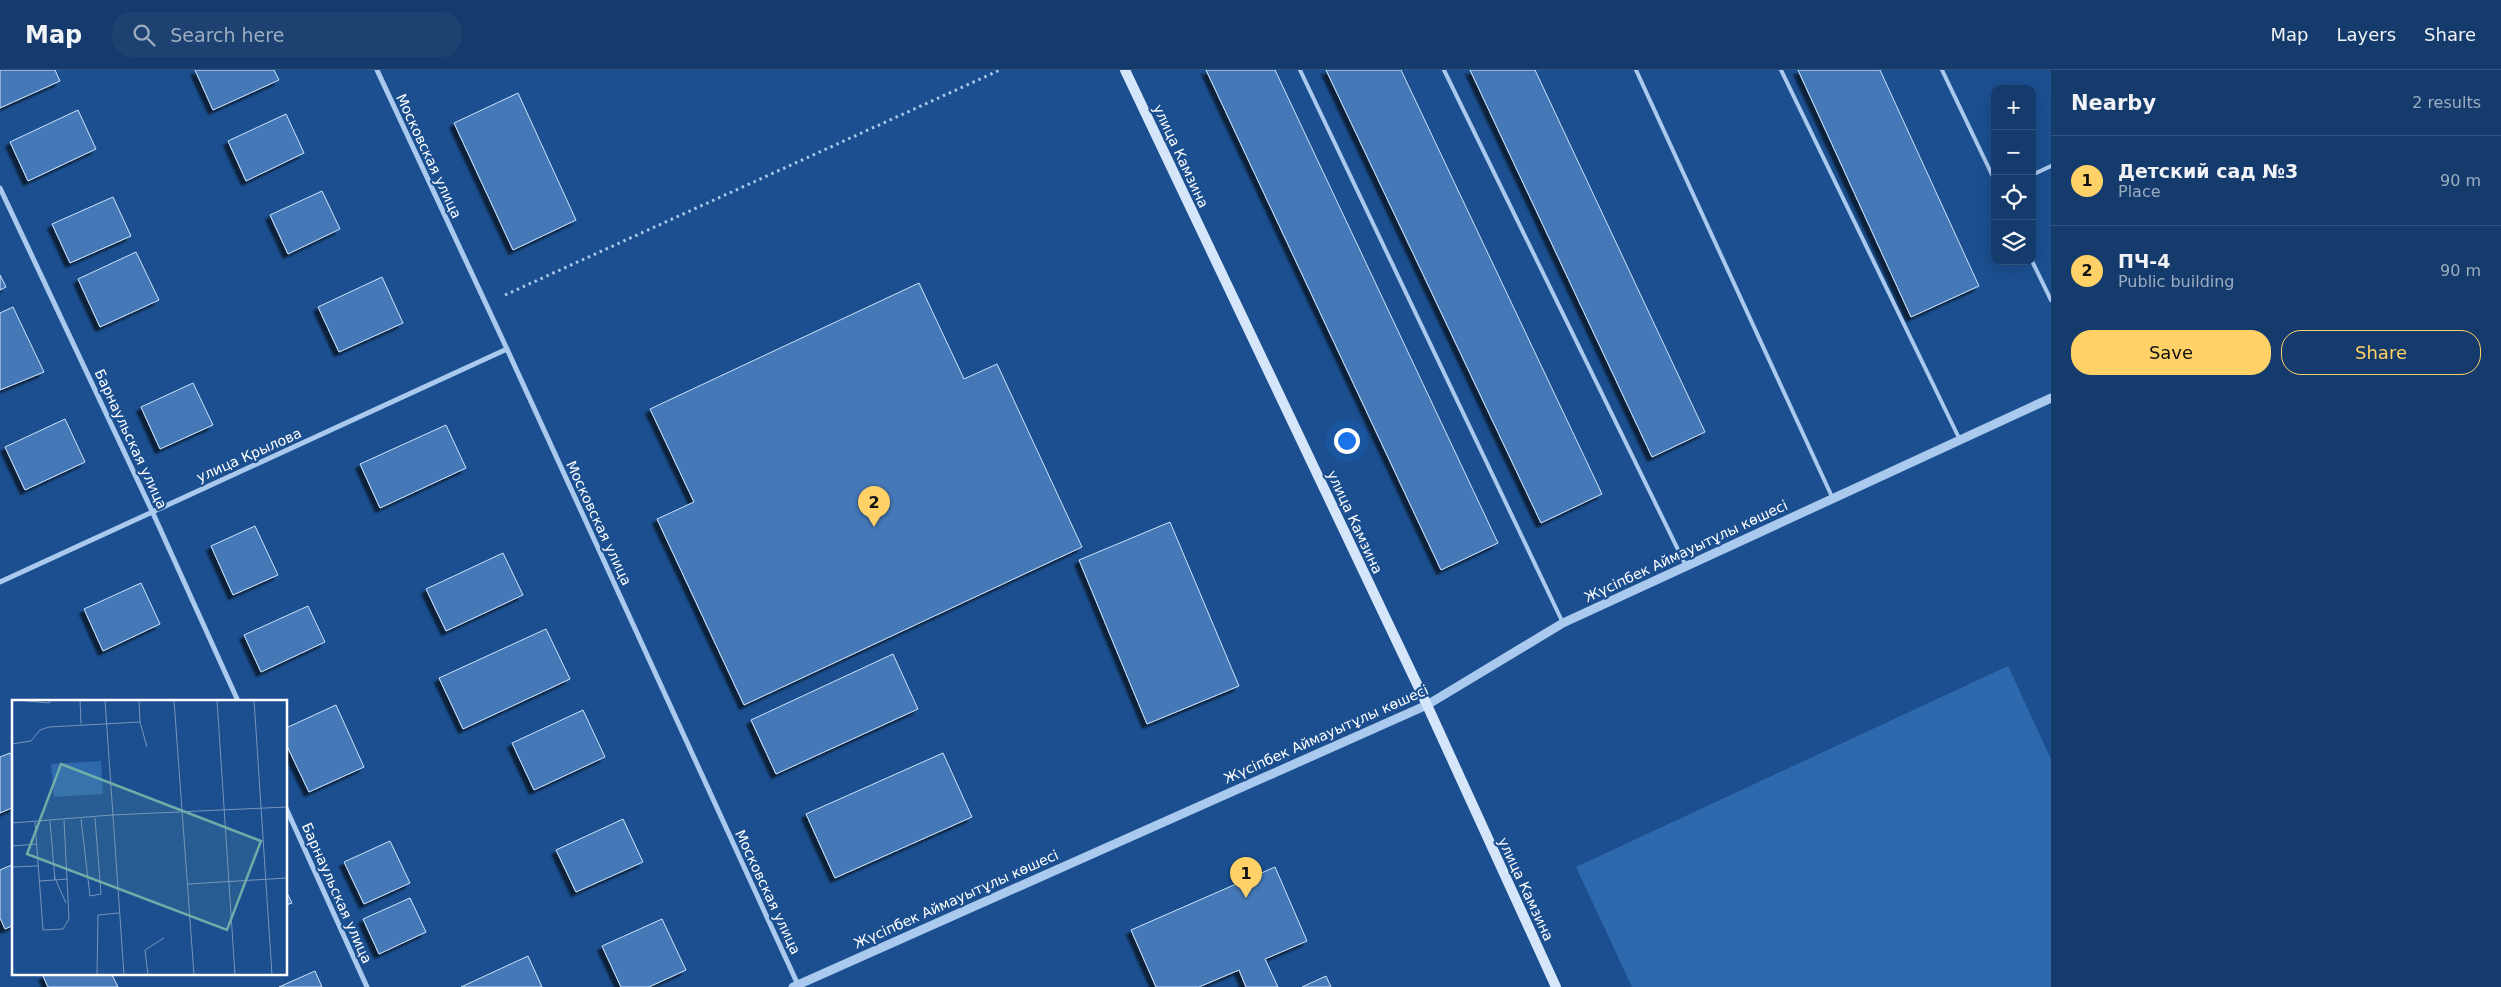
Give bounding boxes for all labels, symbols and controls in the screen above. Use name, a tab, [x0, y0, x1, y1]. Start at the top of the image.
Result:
search box	[112, 12, 462, 57]
text: Map	[25, 21, 82, 49]
icon: search	[130, 21, 158, 49]
text: Search here	[170, 24, 284, 46]
text: Map	[2270, 24, 2308, 45]
text: Layers	[2336, 24, 2396, 45]
text: Share	[2424, 24, 2476, 45]
map controls	[1991, 85, 2036, 265]
button: +	[1991, 85, 2036, 130]
street label: Московская улица	[393, 91, 465, 221]
text: Nearby	[2071, 91, 2156, 115]
text: 2 results	[2412, 93, 2481, 112]
street label: улица Камзина	[1150, 102, 1212, 210]
button: −	[1991, 130, 2036, 175]
text: Детский сад №3	[2118, 160, 2298, 182]
text: 1	[2081, 171, 2093, 190]
text: 90 m	[2440, 171, 2481, 190]
button: locate	[1991, 175, 2036, 220]
text: Place	[2118, 182, 2161, 201]
button: layers	[1991, 220, 2036, 265]
text: ПЧ-4	[2118, 250, 2170, 272]
text: 2	[2081, 261, 2093, 280]
text: 90 m	[2440, 261, 2481, 280]
text: Public building	[2118, 272, 2235, 291]
button: Save	[2071, 330, 2271, 375]
button: Share	[2281, 330, 2481, 375]
street label: Барнаульская улица	[92, 367, 170, 511]
street label: улица Крылова	[194, 425, 304, 485]
your location	[1334, 428, 1360, 454]
street label: Московская улица	[563, 458, 635, 588]
street label: улица Камзина	[1324, 468, 1386, 576]
pin: 2	[858, 486, 890, 527]
street label: Жүсіпбек Аймауытұлы көшесі	[1582, 497, 1790, 605]
street label: Жүсіпбек Аймауытұлы көшесі	[1221, 681, 1431, 787]
inset map	[12, 700, 288, 974]
street label: Барнаульская улица	[299, 820, 375, 966]
street label: Московская улица	[732, 827, 804, 957]
street label: улица Камзина	[1495, 835, 1557, 943]
street label: Жүсіпбек Аймауытұлы көшесі	[851, 846, 1061, 952]
pin: 1	[1230, 857, 1262, 898]

